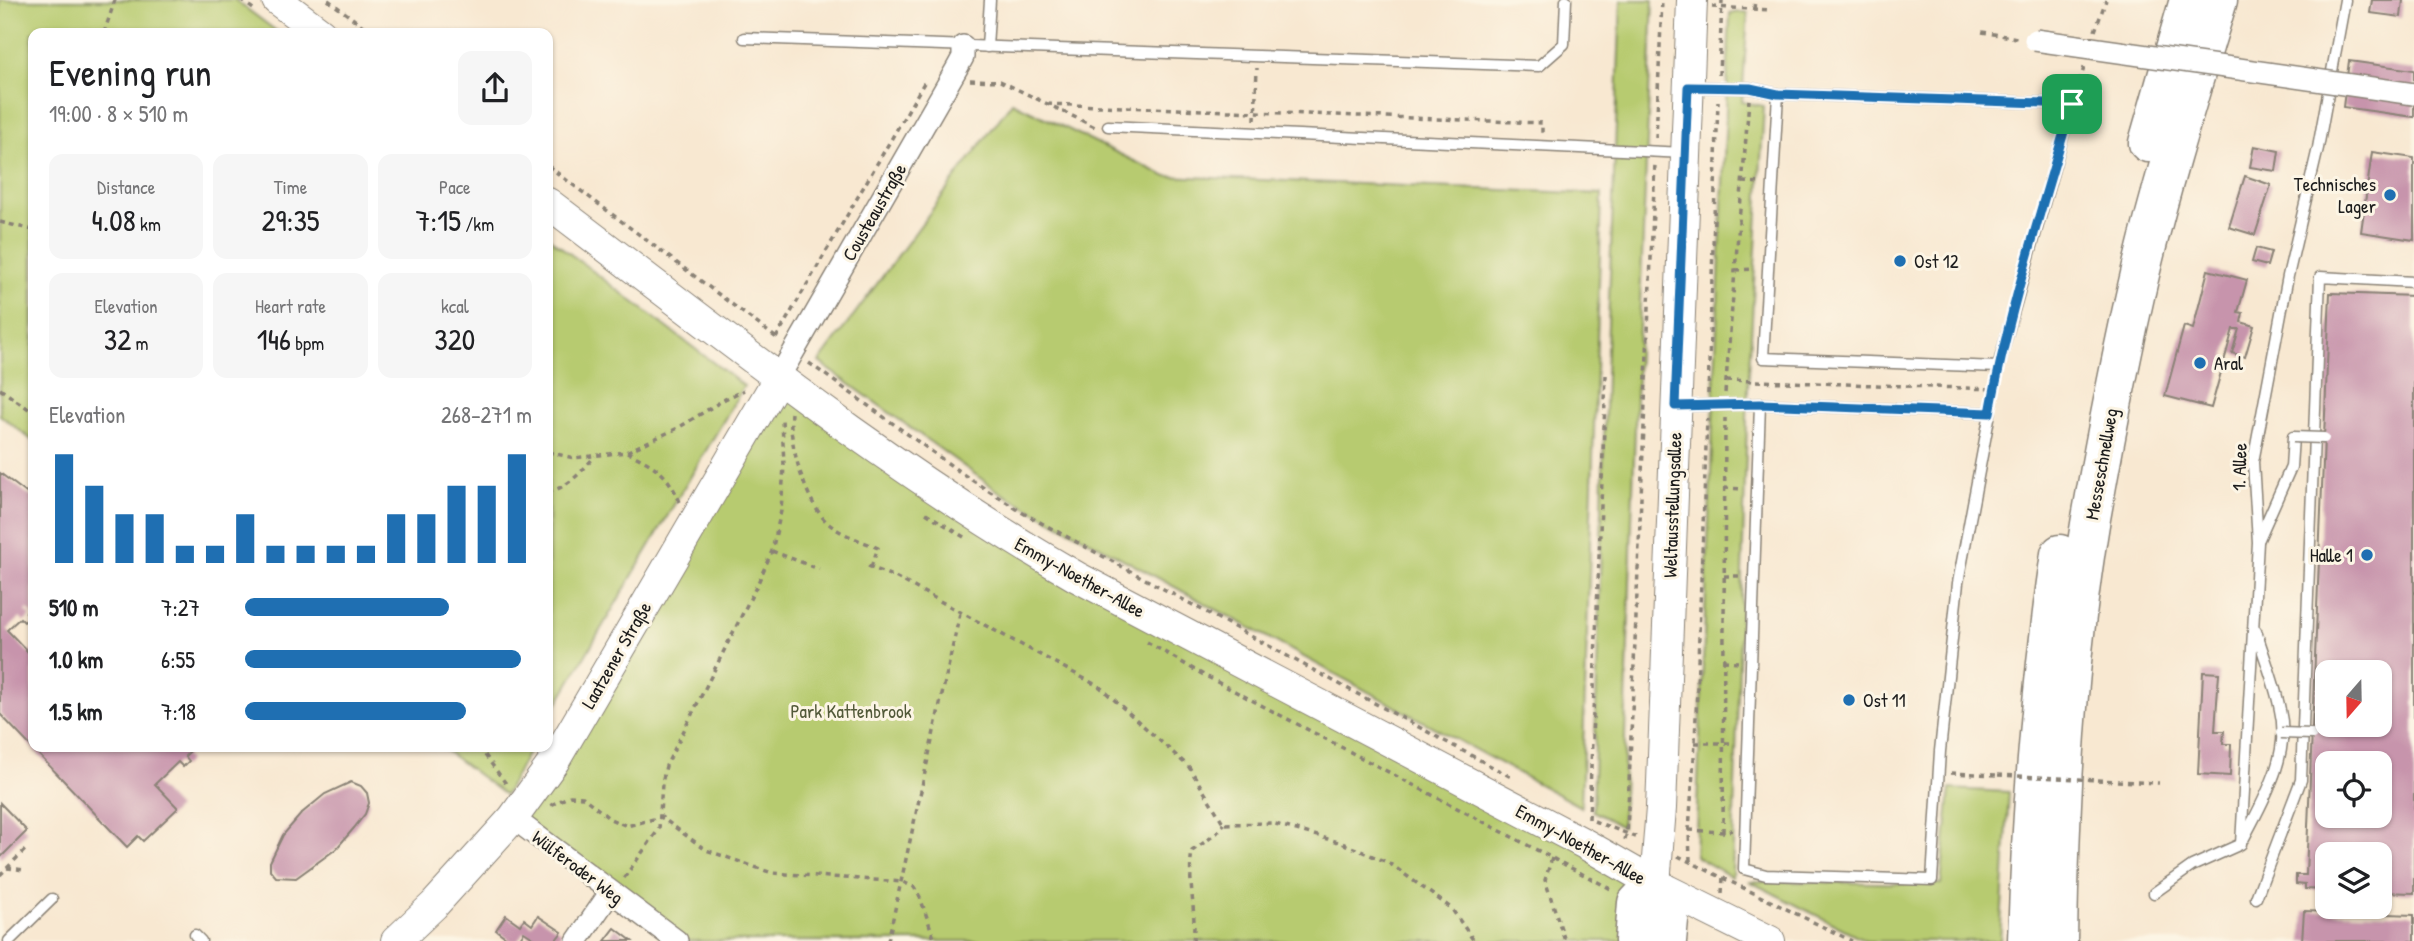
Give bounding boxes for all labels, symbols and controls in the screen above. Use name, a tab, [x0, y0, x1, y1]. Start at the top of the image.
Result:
text: Evening run	[49, 46, 212, 98]
button: share	[458, 51, 532, 125]
pin	[2042, 74, 2102, 134]
icon: arrive	[2053, 85, 2091, 123]
text: 19:00 · 8 × 510 m	[49, 98, 188, 129]
street label: Cousteaustraße	[836, 158, 913, 265]
place label: Technisches Lager	[2294, 171, 2377, 219]
text: Distance	[97, 174, 155, 200]
text: Time	[274, 174, 307, 200]
text: Pace	[439, 174, 471, 200]
marker: Technisches Lager	[2382, 187, 2398, 203]
text: 4.08	[92, 200, 136, 240]
text: 29:35	[261, 200, 320, 240]
text: 7:15	[416, 200, 461, 240]
text: km	[136, 211, 161, 237]
text: /km	[461, 211, 494, 237]
place label: Ost 12	[1914, 248, 1959, 274]
marker: Ost 12	[1892, 253, 1908, 269]
text: Elevation	[95, 293, 158, 319]
text: Heart rate	[255, 293, 326, 319]
text: kcal	[441, 293, 469, 319]
text: 32	[104, 319, 131, 359]
text: 146	[257, 319, 291, 359]
text: 320	[434, 319, 475, 359]
text: m	[131, 330, 149, 356]
text: bpm	[291, 330, 324, 356]
place label: Aral	[2214, 350, 2244, 376]
marker: Aral	[2192, 355, 2208, 371]
text: Elevation	[49, 399, 125, 430]
text: 268–271 m	[441, 399, 532, 430]
street label: Messeschnellweg	[2078, 406, 2124, 522]
street label: Weltausstellungsallee	[1656, 431, 1688, 578]
street label: 1. Allee	[2225, 442, 2253, 491]
street label: Emmy-Noether-Allee	[1010, 530, 1150, 624]
place label: Halle 1	[2310, 542, 2353, 568]
marker: Halle 1	[2359, 547, 2375, 563]
text: 510 m	[49, 592, 98, 623]
text: 7:27	[161, 592, 200, 623]
street label: Laatzener Straße	[575, 596, 657, 713]
text: 1.0 km	[49, 644, 103, 675]
text: 6:55	[161, 644, 195, 675]
north arrow	[2315, 660, 2392, 737]
map controls	[2315, 660, 2392, 919]
place label: Ost 11	[1863, 687, 1906, 713]
marker: Ost 11	[1841, 692, 1857, 708]
text: 1.5 km	[49, 696, 102, 727]
text: 7:18	[161, 696, 196, 727]
park label: Park Kattenbrook	[790, 698, 912, 724]
button: locate	[2315, 751, 2392, 828]
street label: Emmy-Noether-Allee	[1511, 797, 1651, 891]
street label: Wülferoder Weg	[527, 824, 629, 910]
button: layers	[2315, 842, 2392, 919]

